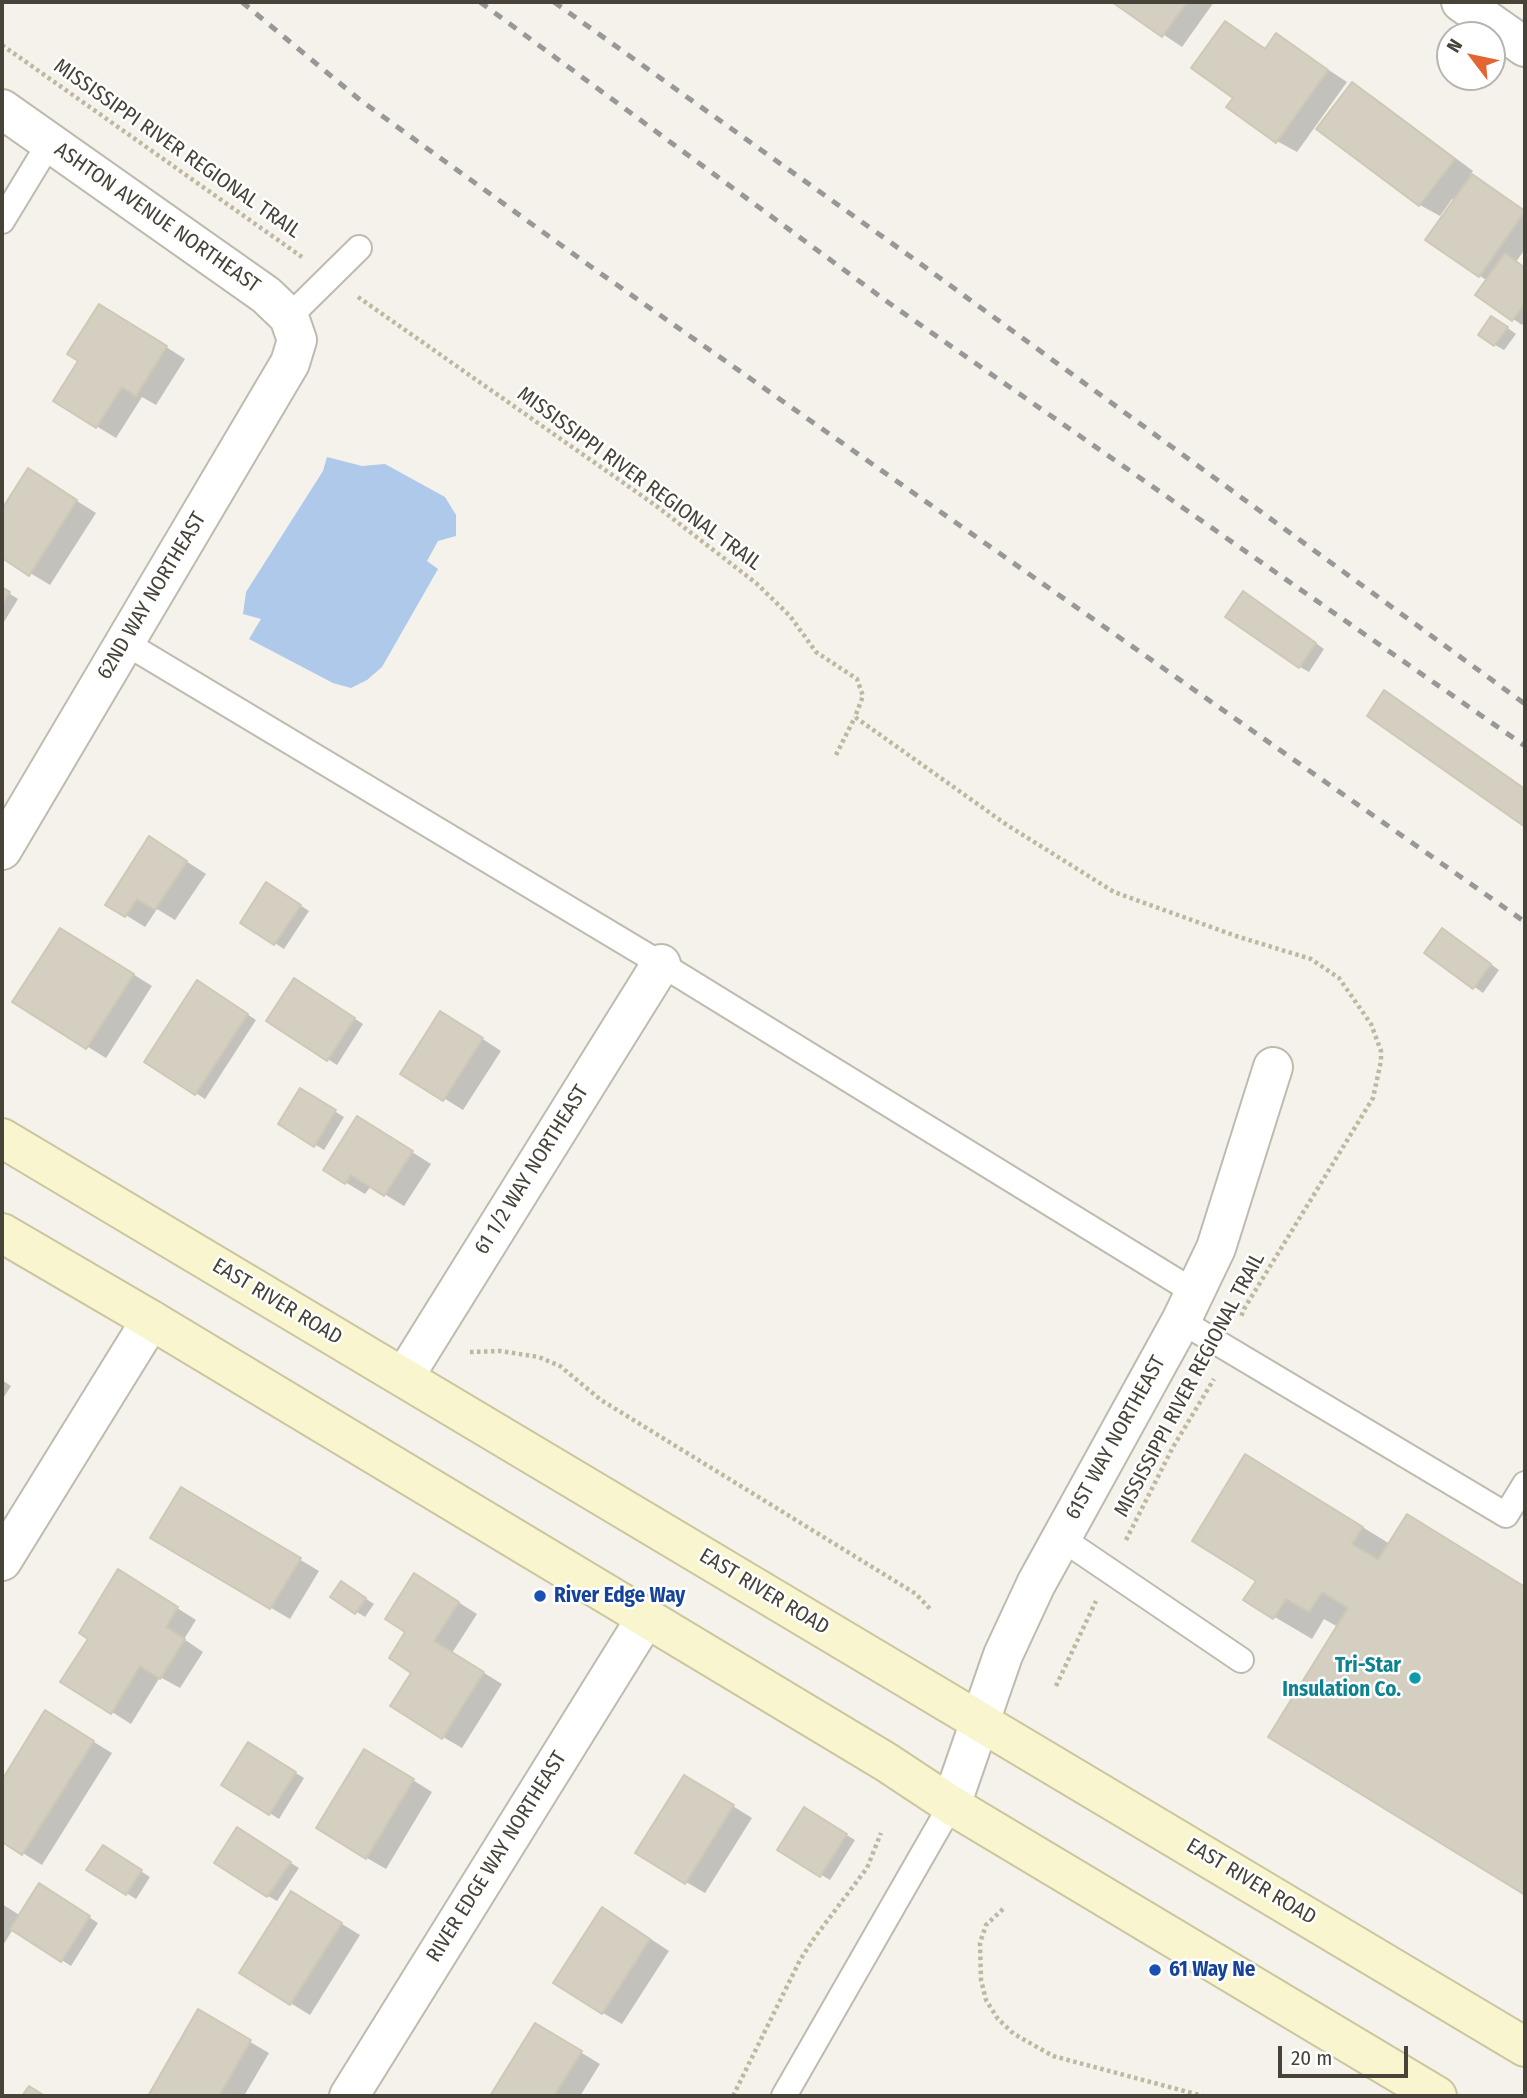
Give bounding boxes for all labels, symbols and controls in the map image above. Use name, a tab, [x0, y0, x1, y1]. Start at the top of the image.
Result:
north arrow	[1436, 21, 1506, 91]
text: N	[1442, 35, 1467, 57]
street label: MISSISSIPPI RIVER REGIONAL TRAIL	[49, 54, 305, 244]
street label: ASHTON AVENUE NORTHEAST	[49, 137, 265, 299]
street label: MISSISSIPPI RIVER REGIONAL TRAIL	[512, 382, 766, 576]
street label: 62ND WAY NORTHEAST	[92, 508, 212, 684]
street label: 61 1/2 WAY NORTHEAST	[470, 1081, 594, 1259]
street label: MISSISSIPPI RIVER REGIONAL TRAIL	[1109, 1249, 1271, 1521]
street label: EAST RIVER ROAD	[208, 1253, 346, 1351]
street label: 61ST WAY NORTHEAST	[1061, 1352, 1171, 1524]
street label: EAST RIVER ROAD	[695, 1543, 833, 1641]
place label: River Edge Way	[554, 1583, 685, 1609]
marker: River Edge Way	[532, 1588, 548, 1604]
place label: Tri-Star Insulation Co.	[1282, 1653, 1401, 1703]
marker: Tri-Star Insulation Co.	[1407, 1670, 1423, 1686]
street label: RIVER EDGE WAY NORTHEAST	[422, 1747, 572, 1967]
street label: EAST RIVER ROAD	[1182, 1833, 1320, 1931]
place label: 61 Way Ne	[1169, 1957, 1255, 1983]
marker: 61 Way Ne	[1147, 1962, 1163, 1978]
scale bar	[1282, 2032, 1412, 2076]
text: 20 m	[1291, 2045, 1332, 2071]

